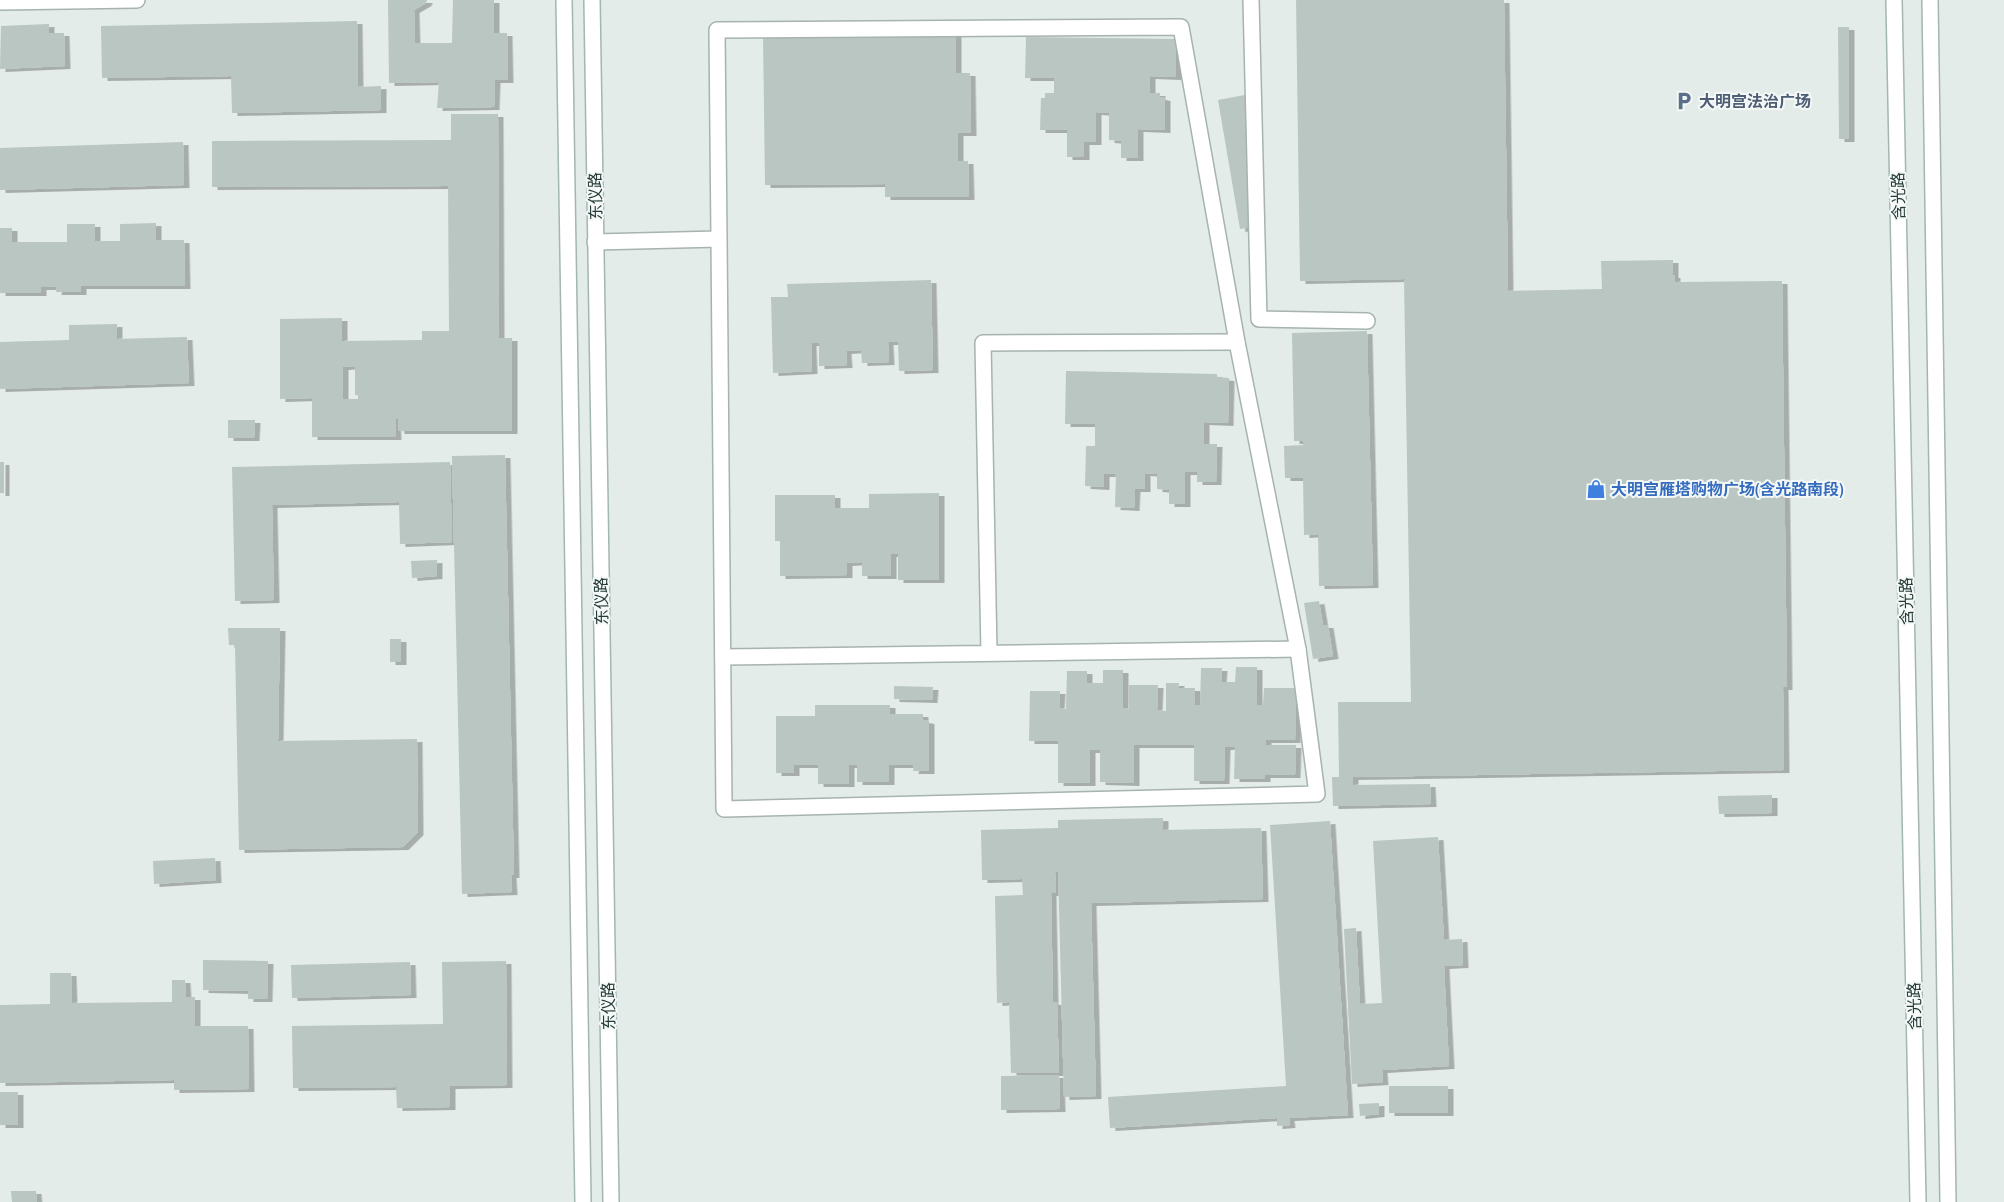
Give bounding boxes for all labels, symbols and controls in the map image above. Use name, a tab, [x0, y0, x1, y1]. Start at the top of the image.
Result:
parking icon: 大明宫法治广场	[1673, 90, 1695, 112]
place label: 大明宫法治广场	[1699, 90, 1811, 112]
street label: 东仪路	[584, 172, 606, 220]
street label: 含光路	[1887, 172, 1909, 220]
shop icon: 大明宫雁塔购物广场(含光路南段)	[1585, 478, 1607, 500]
place label: 大明宫雁塔购物广场(含光路南段)	[1611, 478, 1844, 500]
street label: 东仪路	[590, 577, 612, 625]
street label: 含光路	[1895, 577, 1917, 625]
street label: 东仪路	[597, 982, 619, 1030]
street label: 含光路	[1903, 982, 1925, 1030]

